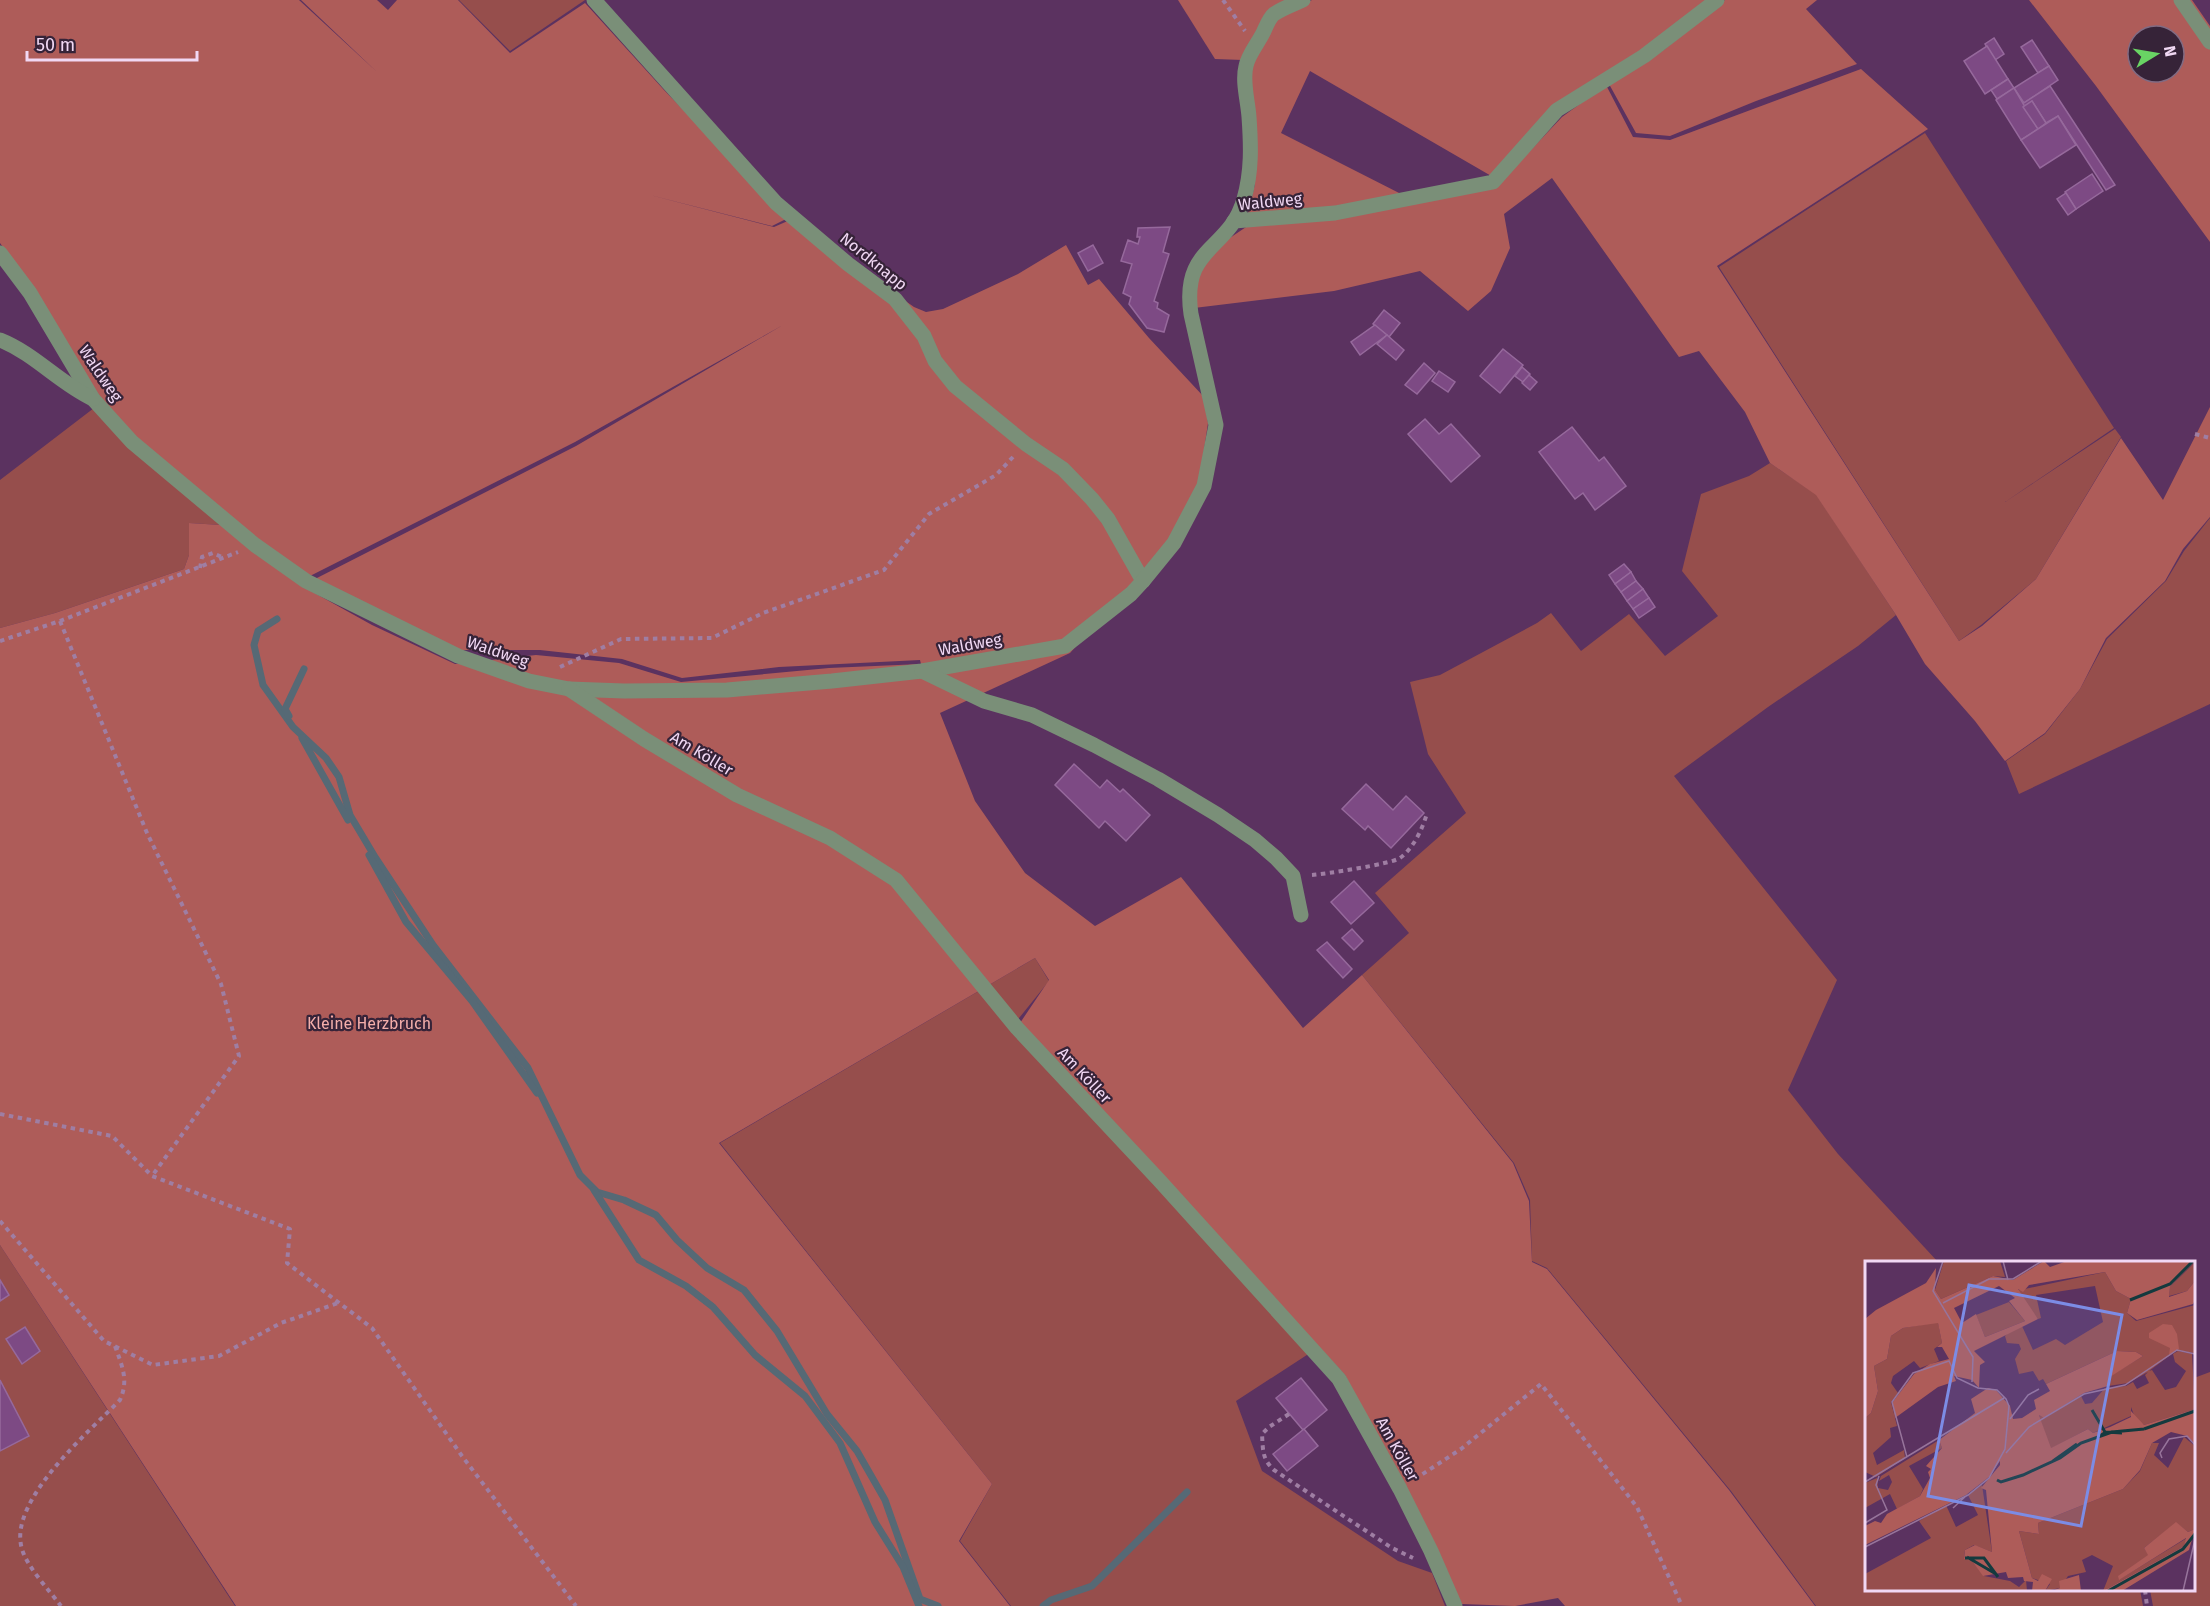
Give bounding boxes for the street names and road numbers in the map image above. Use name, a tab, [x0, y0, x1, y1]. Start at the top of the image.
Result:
street label: Waldweg	[1237, 189, 1304, 214]
street label: Nordknapp	[836, 229, 911, 294]
street label: Waldweg	[75, 341, 127, 406]
street label: Waldweg	[937, 629, 1004, 659]
street label: Waldweg	[465, 632, 532, 671]
street label: Am Köller	[667, 727, 737, 780]
street label: Am Köller	[1054, 1043, 1116, 1108]
street label: Am Köller	[1372, 1414, 1423, 1485]

